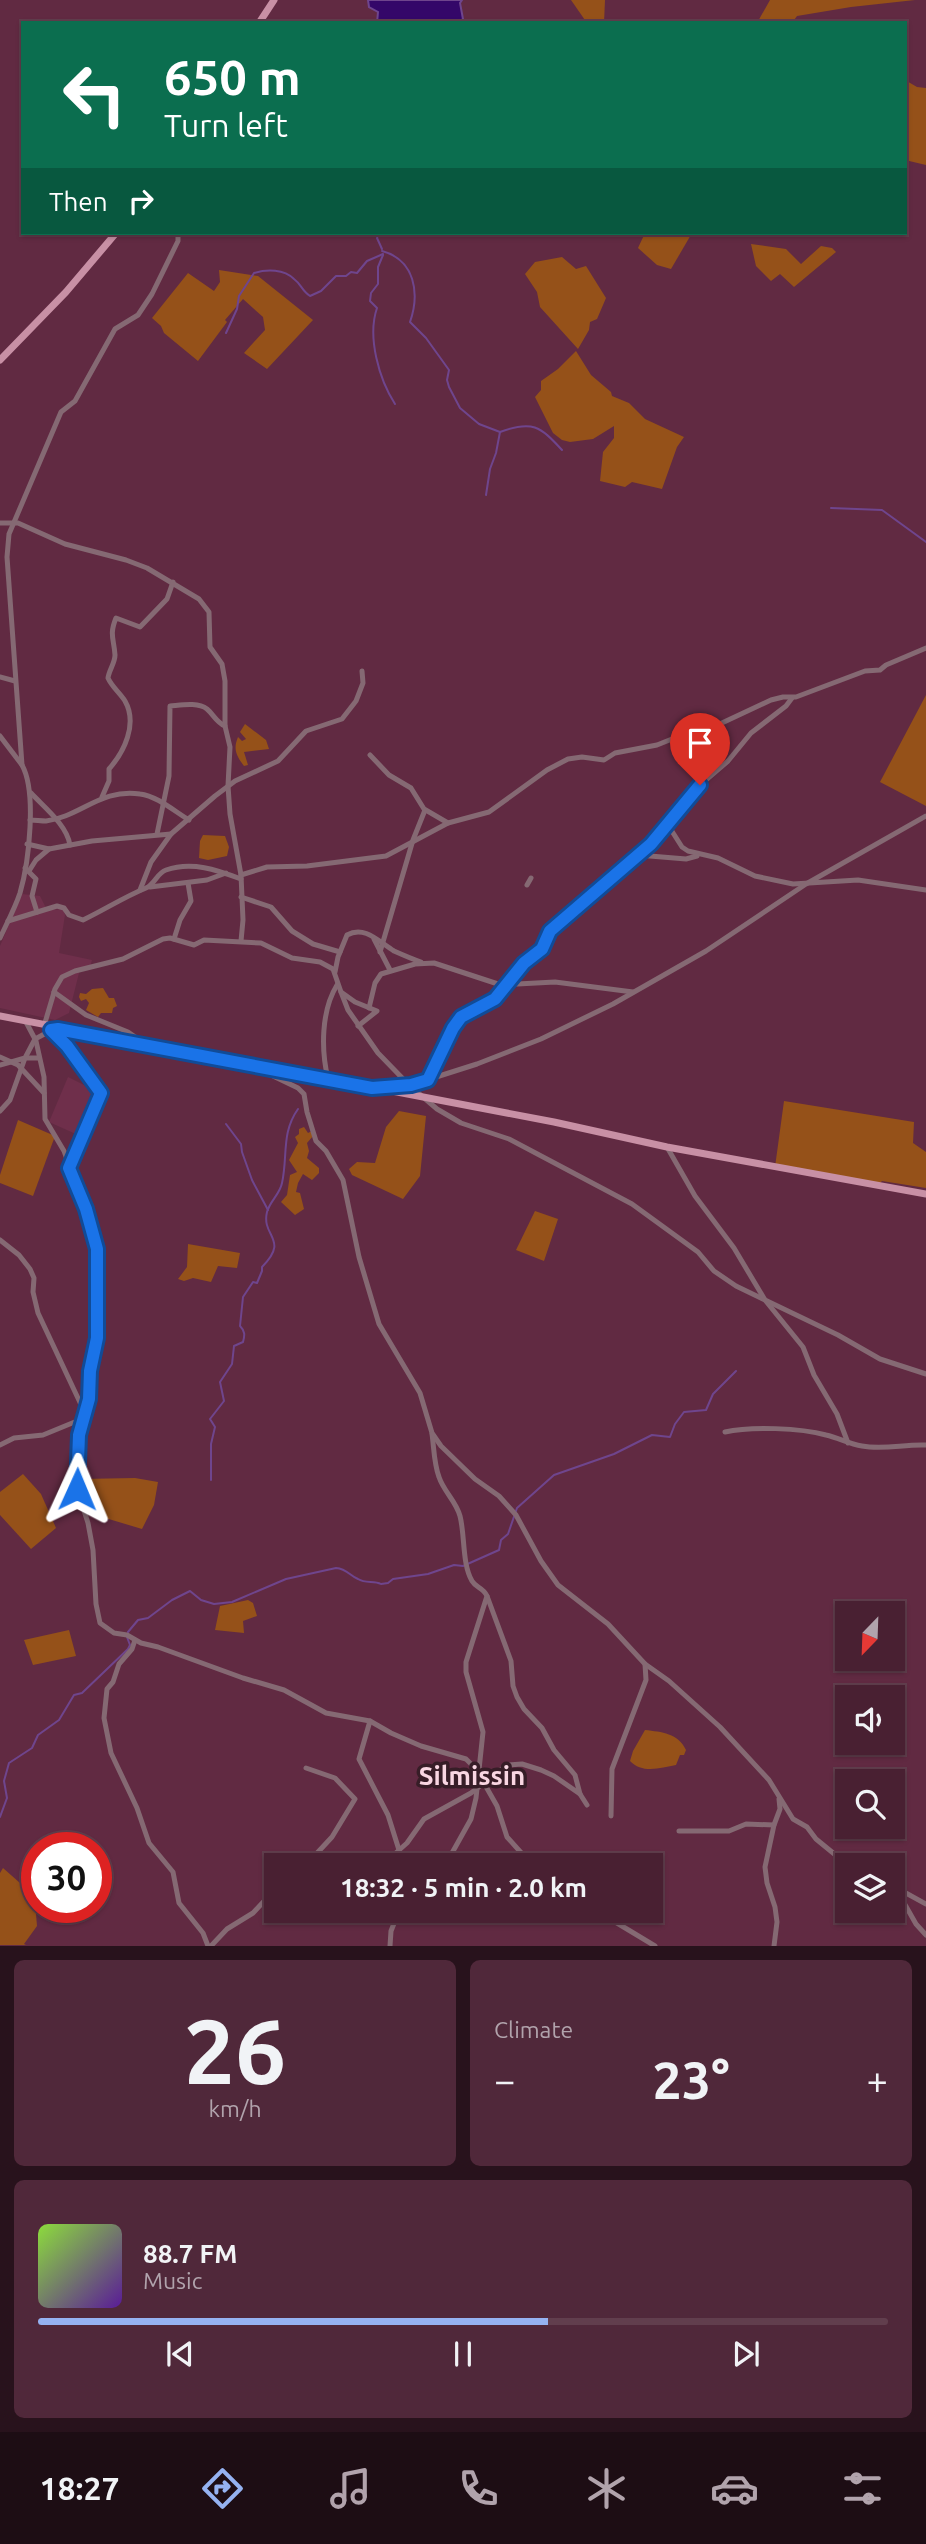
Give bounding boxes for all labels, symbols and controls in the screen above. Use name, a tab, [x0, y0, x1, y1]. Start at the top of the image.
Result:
icon: left	[49, 49, 140, 140]
text: 650 m	[164, 49, 301, 104]
text: Turn left	[164, 107, 288, 143]
icon: right	[122, 182, 160, 220]
text: Then	[49, 187, 108, 216]
pin	[670, 713, 730, 785]
icon: arrive	[681, 724, 719, 762]
position arrow	[40, 1452, 114, 1526]
north arrow	[835, 1601, 905, 1671]
map controls	[835, 1601, 905, 1923]
button: sound	[835, 1685, 905, 1755]
district label: Silmissin	[419, 1761, 525, 1790]
button: search	[835, 1769, 905, 1839]
speed limit sign: 30	[21, 1832, 112, 1923]
button: layers	[835, 1853, 905, 1923]
text: 18:32 · 5 min · 2.0 km	[340, 1873, 587, 1902]
text: 26	[184, 1999, 286, 2101]
text: Climate	[494, 2017, 573, 2042]
text: 23°	[652, 2051, 730, 2109]
text: −	[494, 2059, 515, 2101]
text: +	[867, 2059, 888, 2101]
text: km/h	[208, 2096, 262, 2121]
text: 88.7 FM	[143, 2239, 237, 2268]
text: Music	[143, 2268, 202, 2293]
icon: previous	[161, 2335, 199, 2373]
icon: pause	[444, 2335, 482, 2373]
icon: next	[727, 2335, 765, 2373]
icon: directions	[198, 2464, 247, 2513]
icon: music	[326, 2464, 375, 2513]
icon: phone	[454, 2464, 503, 2513]
icon: climate	[582, 2464, 631, 2513]
icon: car	[710, 2464, 759, 2513]
icon: filters	[838, 2464, 887, 2513]
text: 18:27	[39, 2470, 120, 2506]

